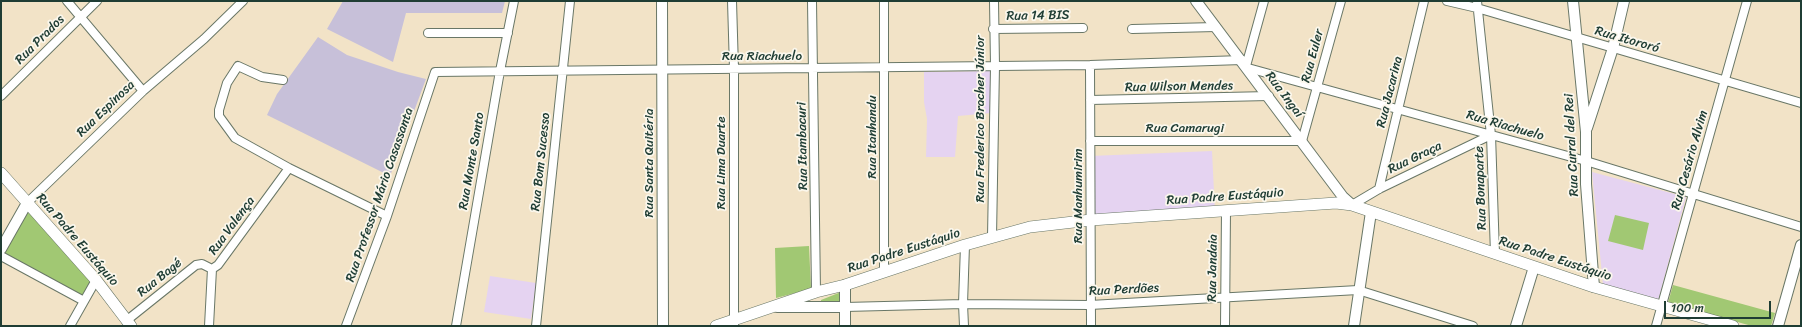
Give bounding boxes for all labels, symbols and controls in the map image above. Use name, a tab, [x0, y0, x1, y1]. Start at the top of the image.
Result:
street label: Rua 14 BIS	[1006, 8, 1070, 24]
street label: Rua Prados	[12, 12, 68, 68]
street label: Rua Itororó	[1593, 23, 1661, 57]
street label: Rua Euler	[1298, 28, 1328, 84]
street label: Rua Frederico Bracher Júnior	[973, 35, 989, 203]
street label: Rua Riachuelo	[722, 49, 802, 65]
street label: Rua Jacarina	[1374, 55, 1406, 129]
street label: Rua Ingaí	[1262, 69, 1306, 121]
street label: Rua Espinosa	[74, 77, 138, 141]
street label: Rua Wilson Mendes	[1125, 78, 1233, 96]
street label: Rua Curral del Rei	[1562, 93, 1582, 197]
street label: Rua Itanhandu	[865, 95, 881, 179]
street label: Rua Itambacuri	[794, 102, 812, 190]
street label: Rua Professor Mário Casassanta	[343, 106, 417, 284]
street label: Rua Riachuelo	[1464, 107, 1546, 145]
street label: Rua Santa Quitéria	[642, 109, 658, 217]
street label: Rua Cesário Alvim	[1668, 109, 1712, 211]
street label: Rua Monte Santo	[456, 111, 488, 211]
street label: Rua Bom Sucesso	[528, 112, 554, 212]
street label: Rua Lima Duarte	[714, 117, 730, 209]
street label: Rua Camarugi	[1146, 121, 1224, 137]
street label: Rua Graça	[1386, 138, 1444, 178]
street label: Rua Bonaparte	[1472, 146, 1490, 230]
street label: Rua Manhumirim	[1071, 148, 1087, 244]
street label: Rua Padre Eustáquio	[1166, 185, 1284, 209]
street label: Rua Padre Eustáquio	[33, 191, 121, 289]
street label: Rua Valença	[206, 194, 258, 258]
street label: Rua Padre Eustáquio	[846, 225, 962, 277]
street label: Rua Padre Eustáquio	[1497, 233, 1613, 285]
street label: Rua Jandaia	[1205, 234, 1221, 302]
street label: Rua Bagé	[135, 255, 185, 301]
street label: Rua Perdões	[1089, 280, 1159, 300]
scale bar	[1666, 293, 1773, 319]
text: 100 m	[1671, 297, 1704, 319]

